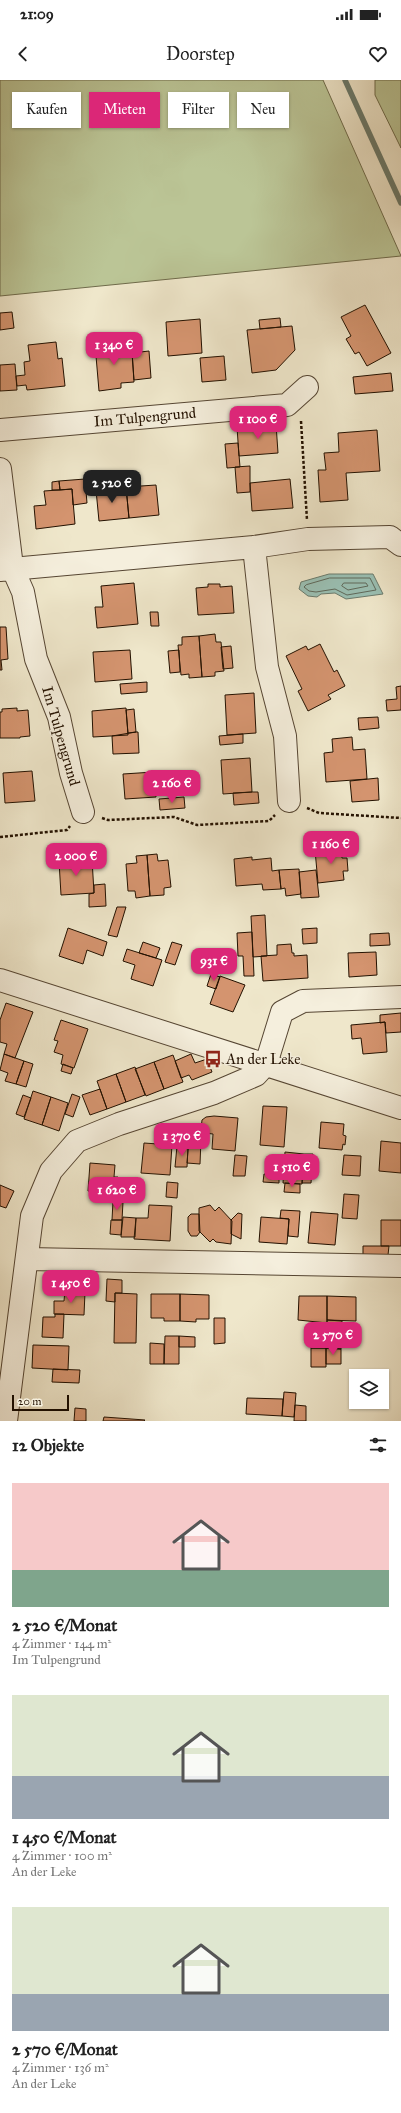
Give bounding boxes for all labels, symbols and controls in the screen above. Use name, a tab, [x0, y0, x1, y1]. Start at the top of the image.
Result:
text: 21:09	[20, 5, 54, 23]
icon: back	[12, 43, 34, 65]
text: Doorstep	[166, 43, 235, 65]
icon: heart	[367, 43, 389, 65]
chip: Kaufen	[12, 92, 81, 128]
chip: Mieten	[89, 92, 160, 128]
chip: Filter	[168, 92, 229, 128]
chip: Neu	[237, 92, 289, 128]
pin: 1 340 €	[77, 332, 151, 366]
text: 1 340 €	[95, 337, 133, 353]
street label: Im Tulpengrund	[93, 404, 197, 430]
pin: 1 100 €	[221, 406, 295, 440]
text: 1 100 €	[239, 411, 277, 427]
pin: 2 520 €	[75, 470, 149, 504]
text: 2 520 €	[92, 475, 132, 491]
street label: Im Tulpengrund	[38, 684, 84, 788]
pin: 2 160 €	[135, 770, 209, 804]
text: 2 160 €	[152, 775, 192, 791]
pin: 1 160 €	[294, 831, 368, 865]
text: 1 160 €	[312, 836, 350, 852]
pin: 2 000 €	[39, 843, 113, 877]
text: 2 000 €	[55, 848, 97, 864]
pin: 931 €	[186, 948, 242, 982]
text: 931 €	[200, 953, 228, 969]
bus stop icon: An der Leke	[203, 1049, 223, 1069]
place label: An der Leke	[225, 1050, 300, 1068]
pin: 1 370 €	[145, 1123, 219, 1157]
text: 1 370 €	[163, 1128, 201, 1144]
pin: 1 510 €	[255, 1154, 329, 1188]
text: 1 510 €	[273, 1159, 311, 1175]
pin: 1 620 €	[80, 1177, 154, 1211]
text: 1 620 €	[97, 1182, 137, 1198]
pin: 1 450 €	[34, 1270, 108, 1304]
text: 1 450 €	[51, 1275, 91, 1291]
pin: 2 570 €	[296, 1322, 370, 1356]
text: 2 570 €	[313, 1327, 353, 1343]
map controls	[349, 1369, 389, 1409]
button: layers	[349, 1369, 389, 1409]
scale bar	[12, 1393, 69, 1412]
text: 20 m	[18, 1395, 41, 1408]
icon: filters	[367, 1434, 389, 1456]
text: 12 Objekte	[12, 1435, 84, 1456]
icon: home	[165, 1509, 237, 1581]
text: 2 520 €/Monat	[12, 1615, 117, 1636]
text: 4 Zimmer · 144 m²	[12, 1636, 111, 1652]
text: Im Tulpengrund	[12, 1652, 101, 1668]
icon: home	[165, 1721, 237, 1793]
text: 1 450 €/Monat	[12, 1827, 117, 1848]
text: 4 Zimmer · 100 m²	[12, 1848, 112, 1864]
text: An der Leke	[12, 1864, 77, 1880]
icon: home	[165, 1933, 237, 2005]
text: 2 570 €/Monat	[12, 2039, 118, 2060]
text: 4 Zimmer · 136 m²	[12, 2060, 109, 2076]
text: An der Leke	[12, 2076, 77, 2092]

